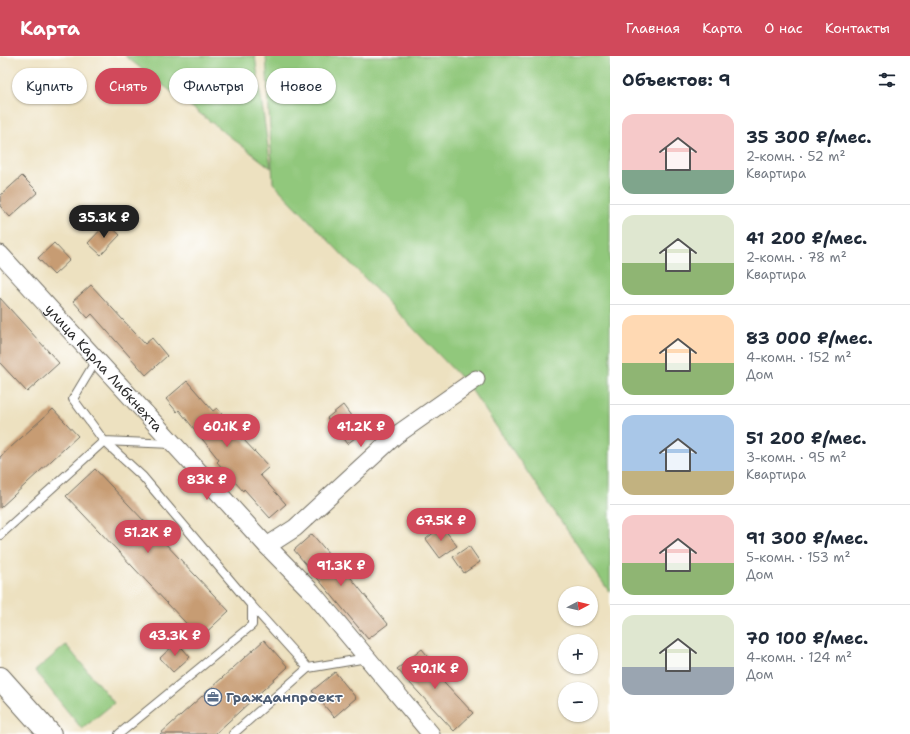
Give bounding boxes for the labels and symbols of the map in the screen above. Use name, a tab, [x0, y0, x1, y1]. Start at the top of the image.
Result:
pin: 35.3K ₽	[67, 205, 141, 239]
street label: улица Карла Либкнехта	[41, 300, 167, 435]
pin: 60.1K ₽	[190, 414, 264, 448]
pin: 41.2K ₽	[324, 414, 398, 448]
pin: 83K ₽	[179, 467, 235, 501]
pin: 67.5K ₽	[404, 508, 478, 542]
pin: 51.2K ₽	[111, 520, 185, 554]
pin: 91.3K ₽	[304, 553, 378, 587]
north arrow	[558, 586, 598, 626]
pin: 43.3K ₽	[138, 623, 212, 657]
pin: 70.1K ₽	[398, 656, 472, 690]
office icon: Гражданпроект	[203, 687, 223, 707]
place label: Гражданпроект	[226, 688, 343, 706]

